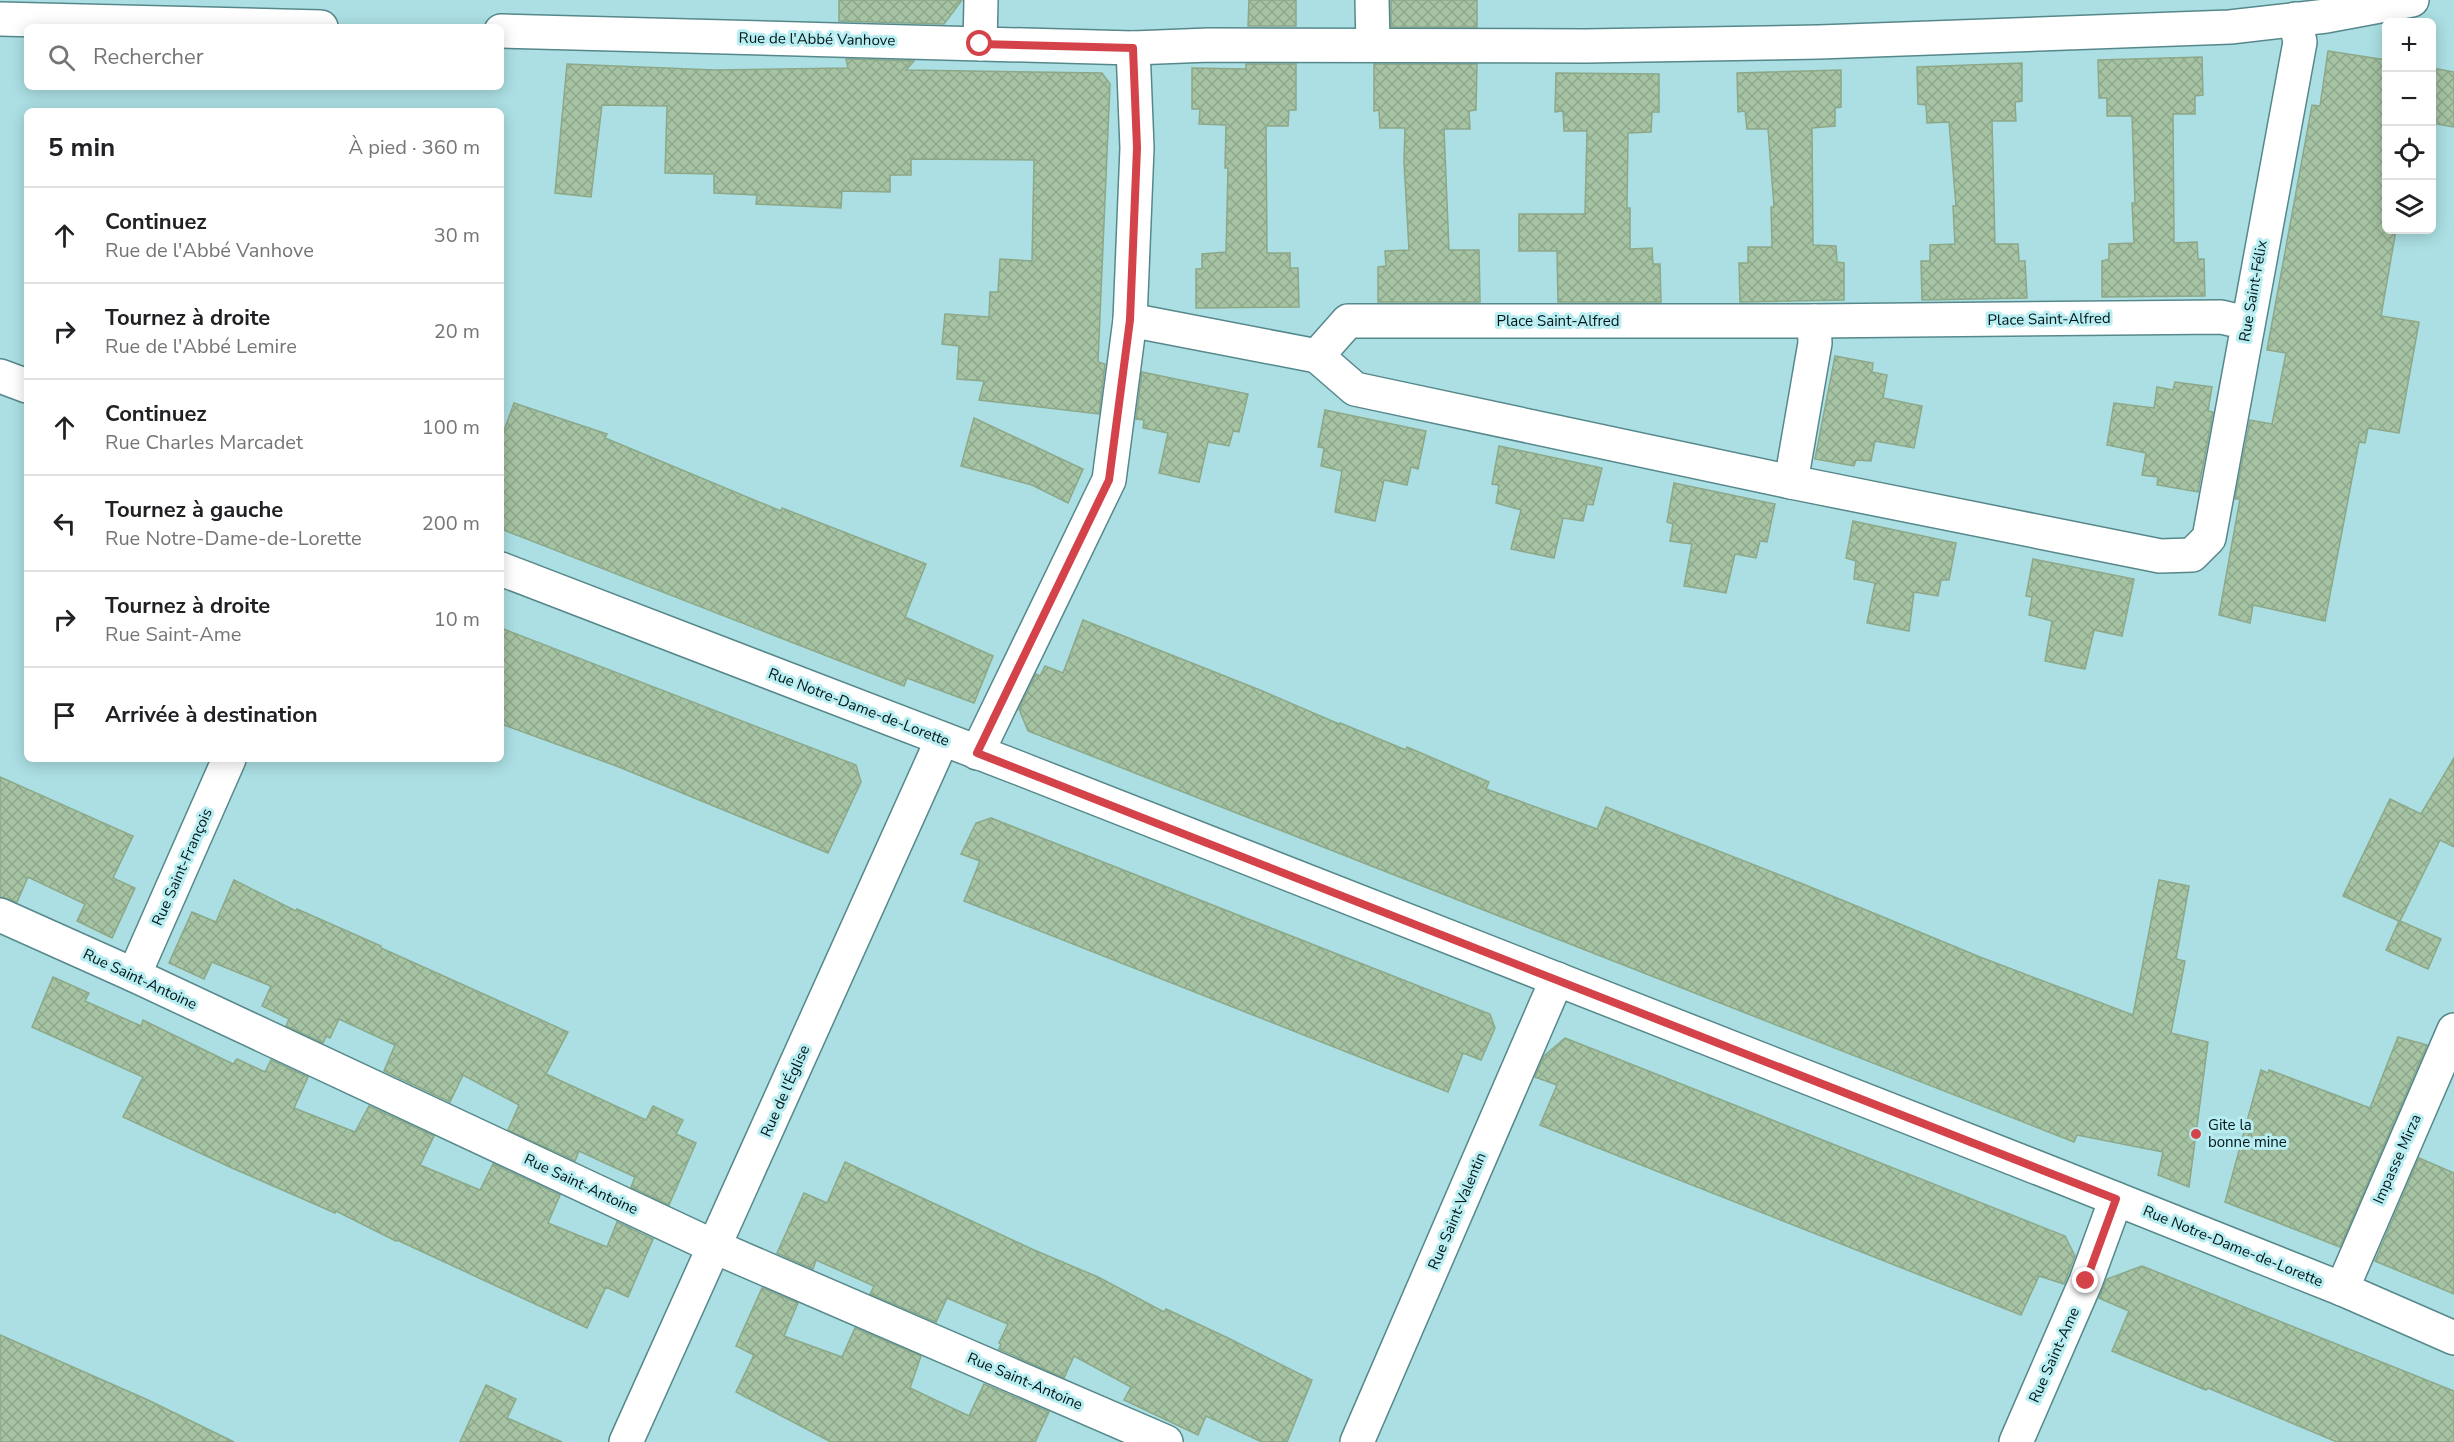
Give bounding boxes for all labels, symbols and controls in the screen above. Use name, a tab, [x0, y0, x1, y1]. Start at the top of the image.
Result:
map controls	[2382, 18, 2436, 234]
button: +	[2382, 18, 2436, 72]
search box	[24, 24, 504, 90]
street label: Rue de l'Abbé Vanhove	[739, 28, 895, 50]
route start	[966, 30, 992, 56]
icon: search	[45, 41, 78, 74]
text: Rechercher	[93, 42, 204, 72]
button: −	[2382, 72, 2436, 126]
button: locate	[2382, 126, 2436, 180]
text: 5 min	[48, 130, 115, 165]
text: À pied · 360 m	[349, 134, 480, 161]
button: layers	[2382, 180, 2436, 234]
text: Continuez	[105, 207, 207, 237]
icon: ahead	[48, 219, 81, 252]
text: 30 m	[434, 222, 480, 249]
text: Rue de l'Abbé Vanhove	[105, 237, 314, 264]
street label: Rue Saint-Félix	[2234, 239, 2272, 343]
text: Tournez à droite	[105, 303, 270, 333]
street label: Place Saint-Alfred	[1987, 308, 2111, 330]
street label: Place Saint-Alfred	[1496, 311, 1620, 331]
icon: right	[48, 315, 81, 348]
text: 20 m	[434, 318, 480, 345]
text: Rue de l'Abbé Lemire	[105, 333, 297, 360]
text: Continuez	[105, 399, 207, 429]
icon: ahead	[48, 411, 81, 444]
text: 100 m	[422, 414, 480, 441]
text: Rue Charles Marcadet	[105, 429, 303, 456]
text: Tournez à gauche	[105, 495, 283, 525]
icon: left	[48, 507, 81, 540]
text: 200 m	[422, 510, 480, 537]
text: Rue Notre-Dame-de-Lorette	[105, 525, 362, 552]
text: Tournez à droite	[105, 591, 270, 621]
icon: right	[48, 603, 81, 636]
text: 10 m	[434, 606, 480, 633]
text: Rue Saint-Ame	[105, 621, 242, 648]
street label: Rue Notre-Dame-de-Lorette	[766, 663, 952, 751]
icon: arrive	[48, 699, 81, 732]
text: Arrivée à destination	[105, 700, 318, 730]
street label: Rue Saint-François	[147, 805, 217, 929]
street label: Rue Saint-Antoine	[80, 944, 200, 1014]
street label: Rue de l'Église	[756, 1042, 814, 1140]
street label: Impasse Mirza	[2368, 1111, 2426, 1207]
place label: Gite la bonne mine	[2208, 1115, 2287, 1152]
marker: Gite la bonne mine	[2189, 1127, 2203, 1141]
street label: Rue Saint-Antoine	[521, 1149, 641, 1219]
street label: Rue Saint-Valentin	[1423, 1149, 1491, 1273]
street label: Rue Notre-Dame-de-Lorette	[2140, 1201, 2326, 1291]
route end	[2072, 1267, 2098, 1293]
street label: Rue Saint-Ame	[2024, 1304, 2084, 1406]
street label: Rue Saint-Antoine	[964, 1348, 1086, 1414]

